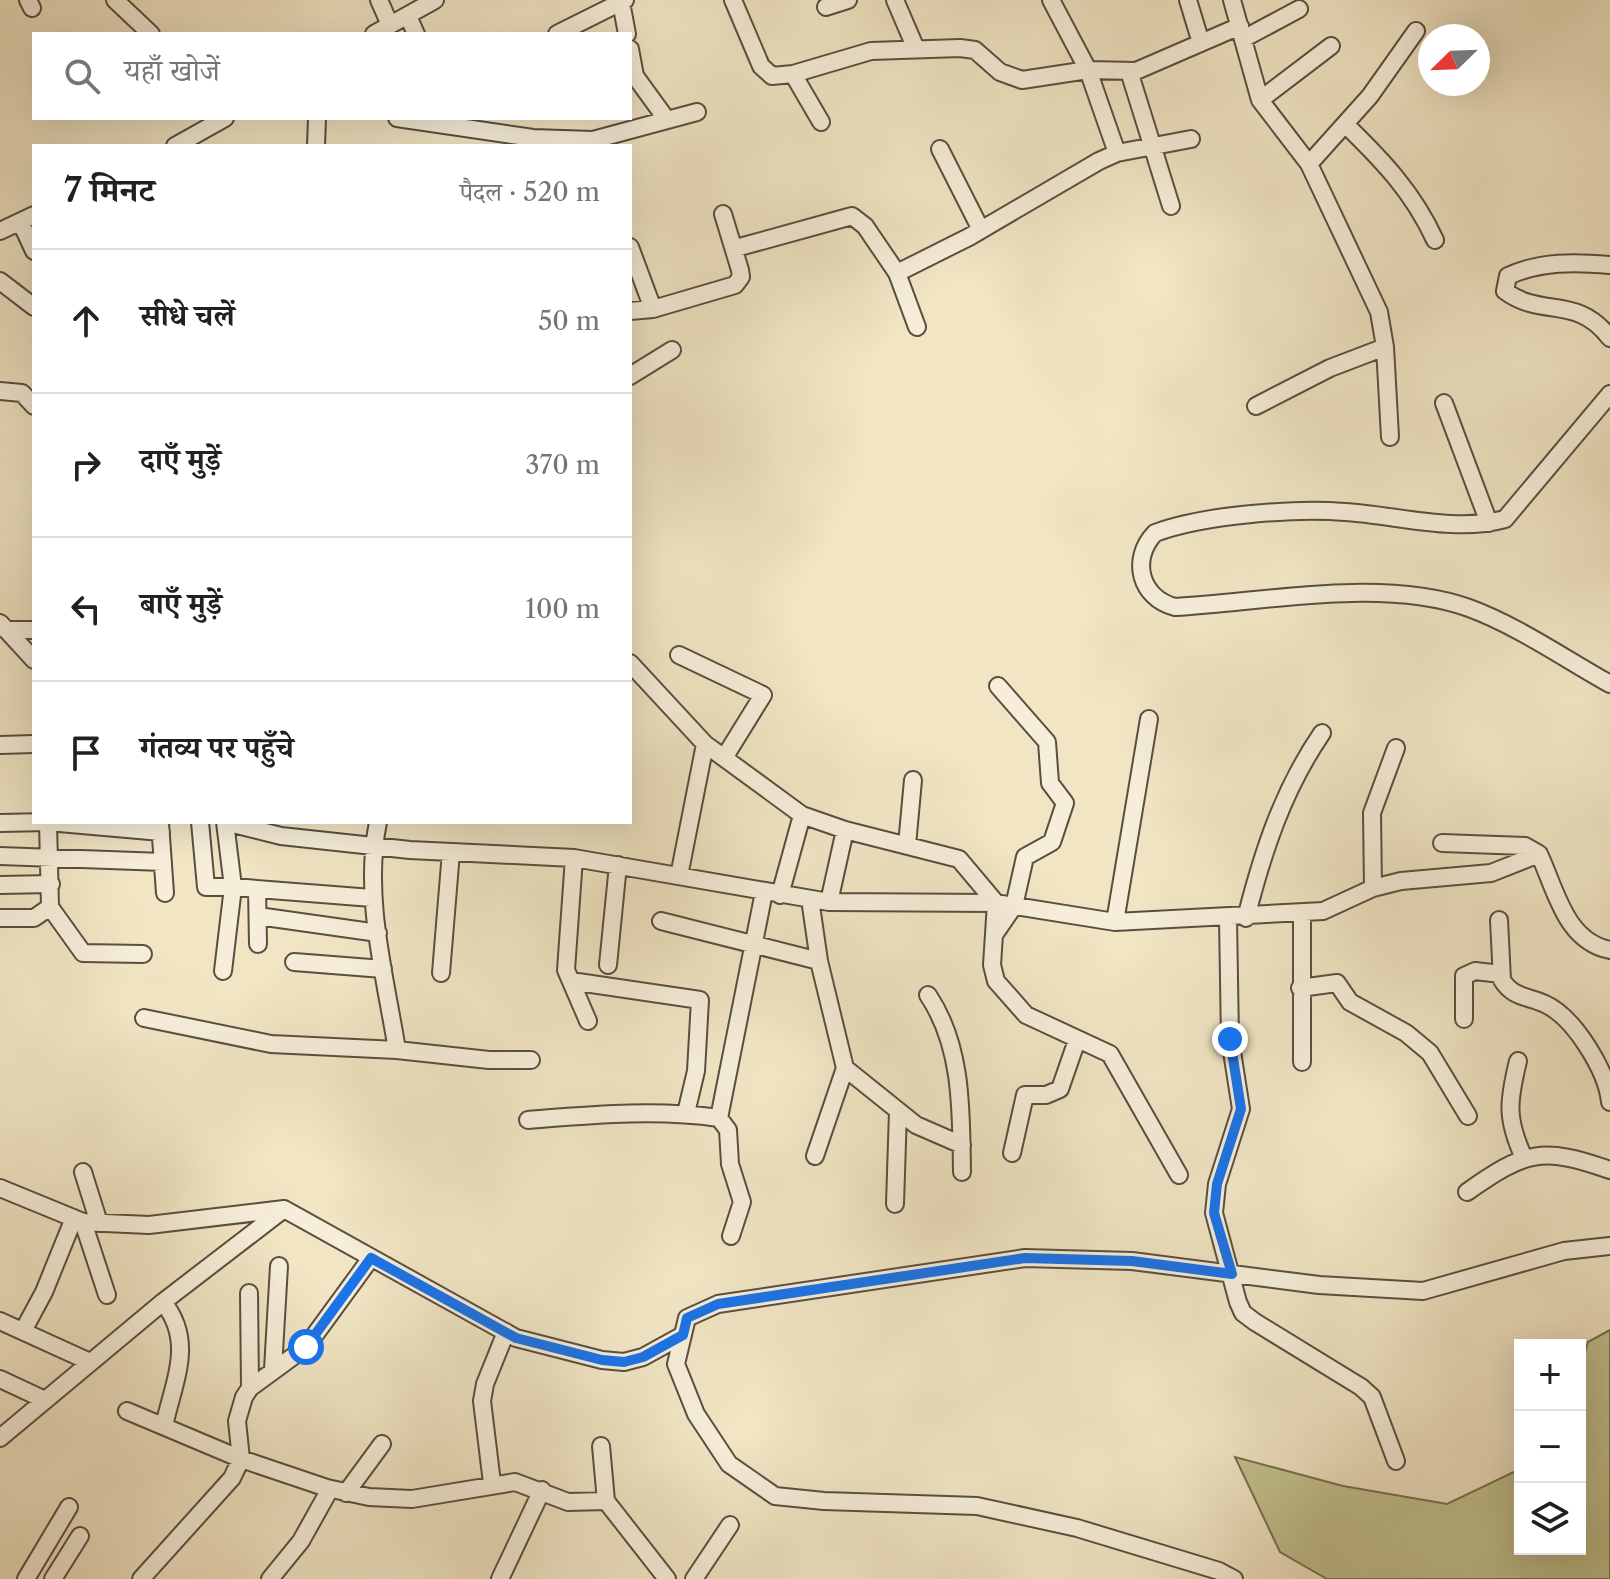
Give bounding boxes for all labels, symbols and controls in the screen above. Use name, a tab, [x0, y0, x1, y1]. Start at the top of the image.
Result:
north arrow	[1418, 24, 1490, 96]
search box	[32, 32, 632, 120]
text: यहाँ खोजें	[124, 52, 220, 89]
icon: search	[60, 54, 104, 98]
text: 7 मिनट	[64, 169, 155, 211]
text: पैदल · 520 m	[460, 176, 600, 208]
text: सीधे चलें	[140, 297, 235, 334]
icon: ahead	[64, 299, 108, 343]
text: 50 m	[538, 305, 600, 337]
text: दाएँ मुड़ें	[140, 441, 221, 478]
icon: right	[64, 443, 108, 487]
text: 370 m	[525, 449, 600, 481]
text: बाएँ मुड़ें	[140, 585, 222, 622]
icon: left	[64, 587, 108, 631]
text: 100 m	[525, 593, 600, 625]
text: गंतव्य पर पहुँचे	[140, 729, 294, 766]
icon: arrive	[64, 731, 108, 775]
route end	[1212, 1021, 1248, 1057]
route start	[288, 1329, 324, 1365]
map controls	[1514, 1339, 1586, 1555]
button: +	[1514, 1339, 1586, 1411]
button: −	[1514, 1411, 1586, 1483]
button: layers	[1514, 1483, 1586, 1555]

